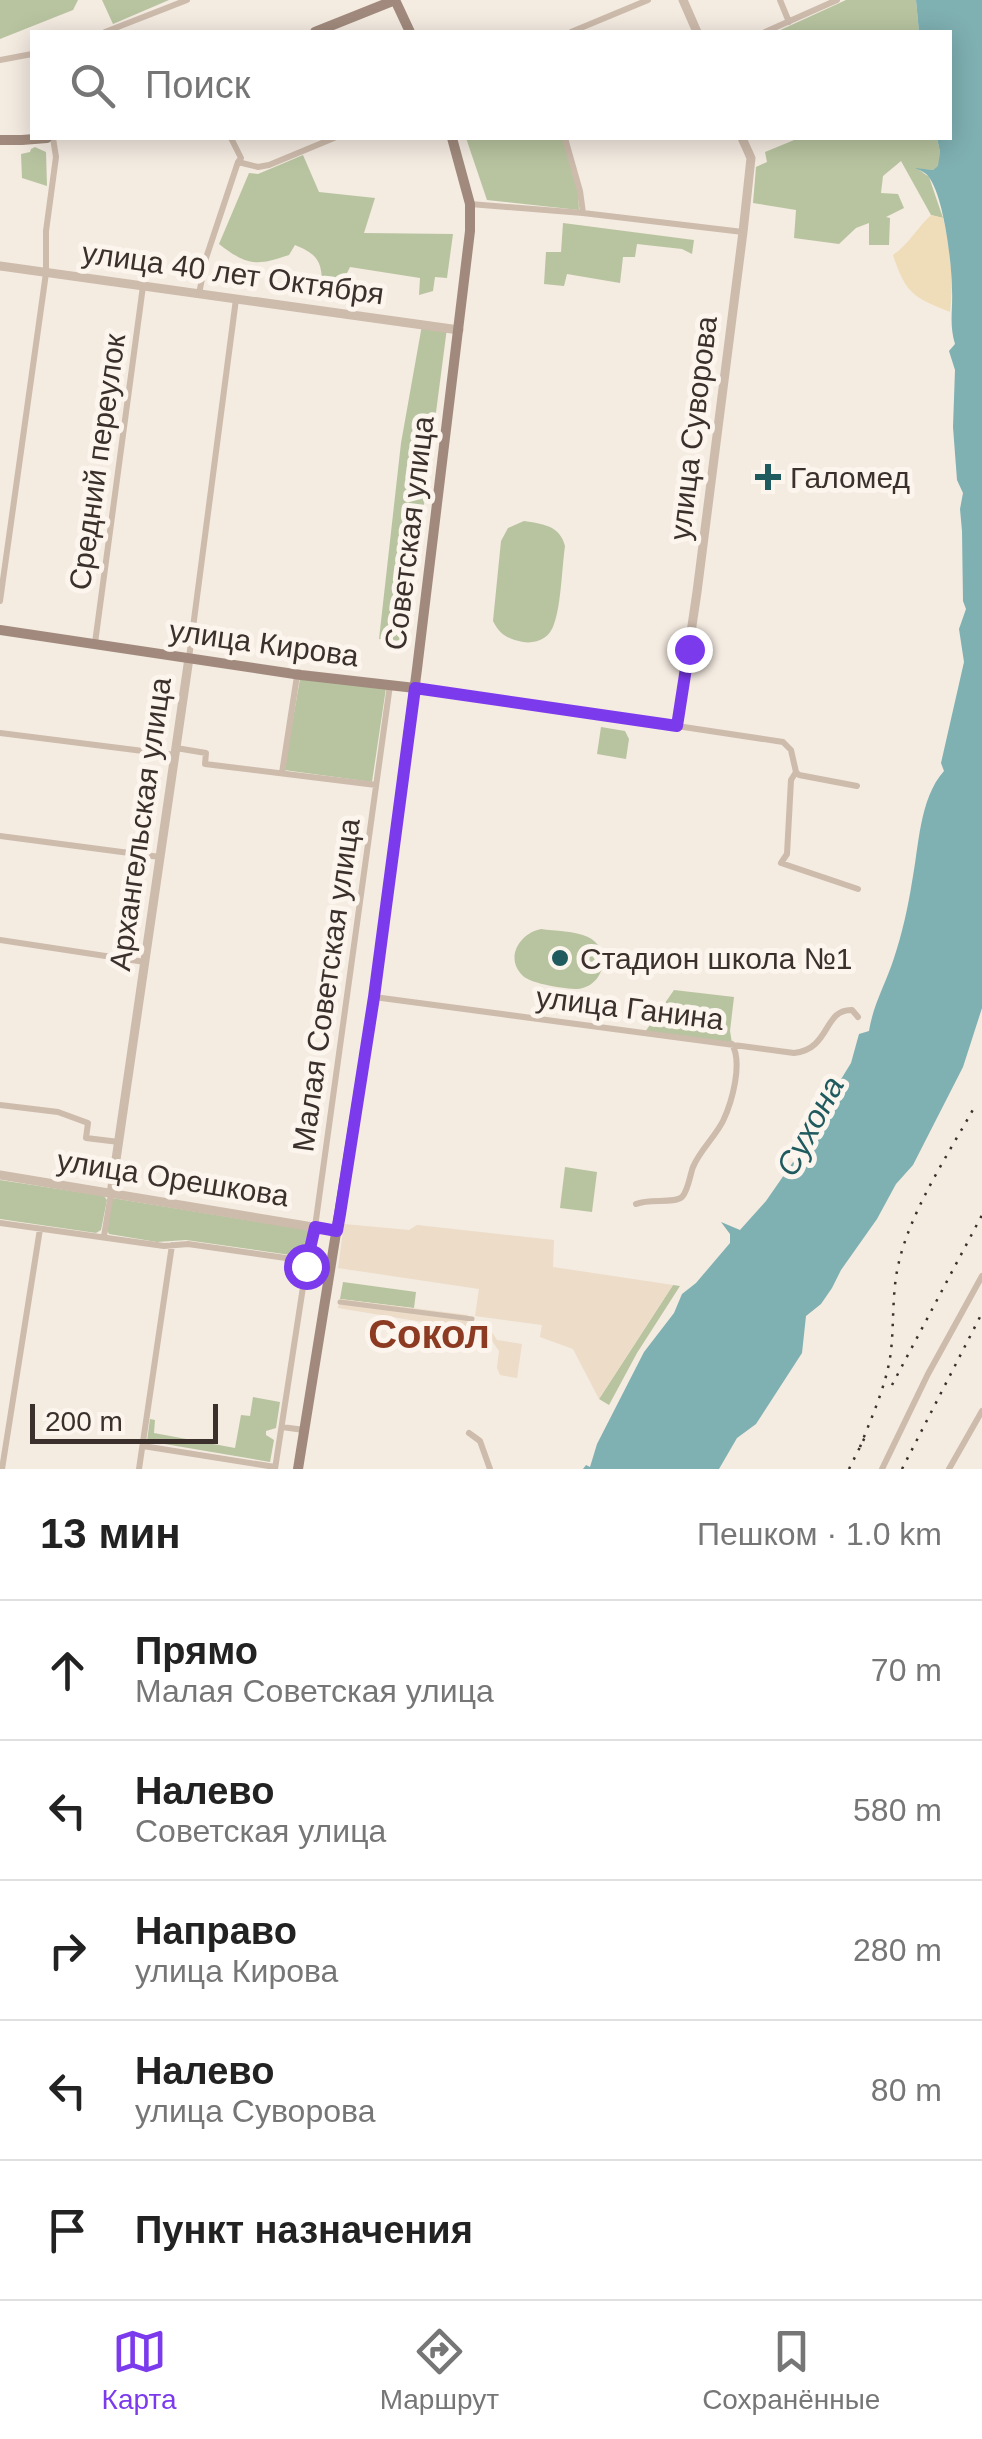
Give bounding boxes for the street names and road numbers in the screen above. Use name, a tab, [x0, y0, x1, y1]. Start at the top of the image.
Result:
street label: улица 40 лет Октября	[80, 235, 386, 311]
street label: улица Суворова	[663, 314, 723, 542]
street label: Средний переулок	[63, 331, 131, 592]
street label: Советская улица	[378, 414, 440, 652]
street label: улица Кирова	[167, 613, 361, 673]
street label: Архангельская улица	[103, 675, 177, 973]
street label: Малая Советская улица	[286, 816, 366, 1154]
street label: улица Ганина	[534, 980, 726, 1036]
street label: улица Орешкова	[55, 1143, 291, 1213]

